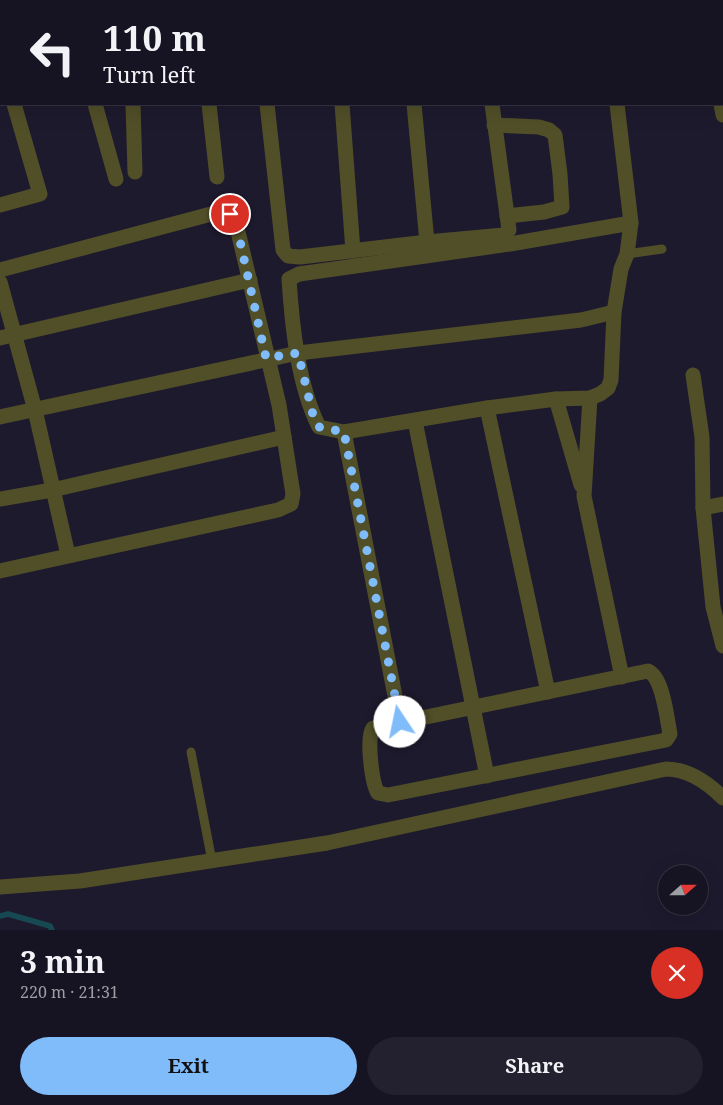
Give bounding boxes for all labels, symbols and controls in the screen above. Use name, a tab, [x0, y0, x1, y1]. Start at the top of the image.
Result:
text: 110 m	[103, 14, 206, 61]
icon: left	[20, 20, 85, 85]
text: Turn left	[103, 59, 195, 89]
pin	[209, 193, 251, 235]
icon: arrive	[216, 200, 244, 228]
position arrow	[373, 695, 425, 747]
north arrow	[658, 865, 708, 915]
map controls	[658, 865, 708, 915]
text: 3 min	[20, 941, 105, 982]
button: close	[651, 947, 703, 999]
text: 220 m · 21:31	[20, 981, 119, 1003]
button: Exit	[20, 1037, 357, 1095]
button: Share	[367, 1037, 703, 1095]

